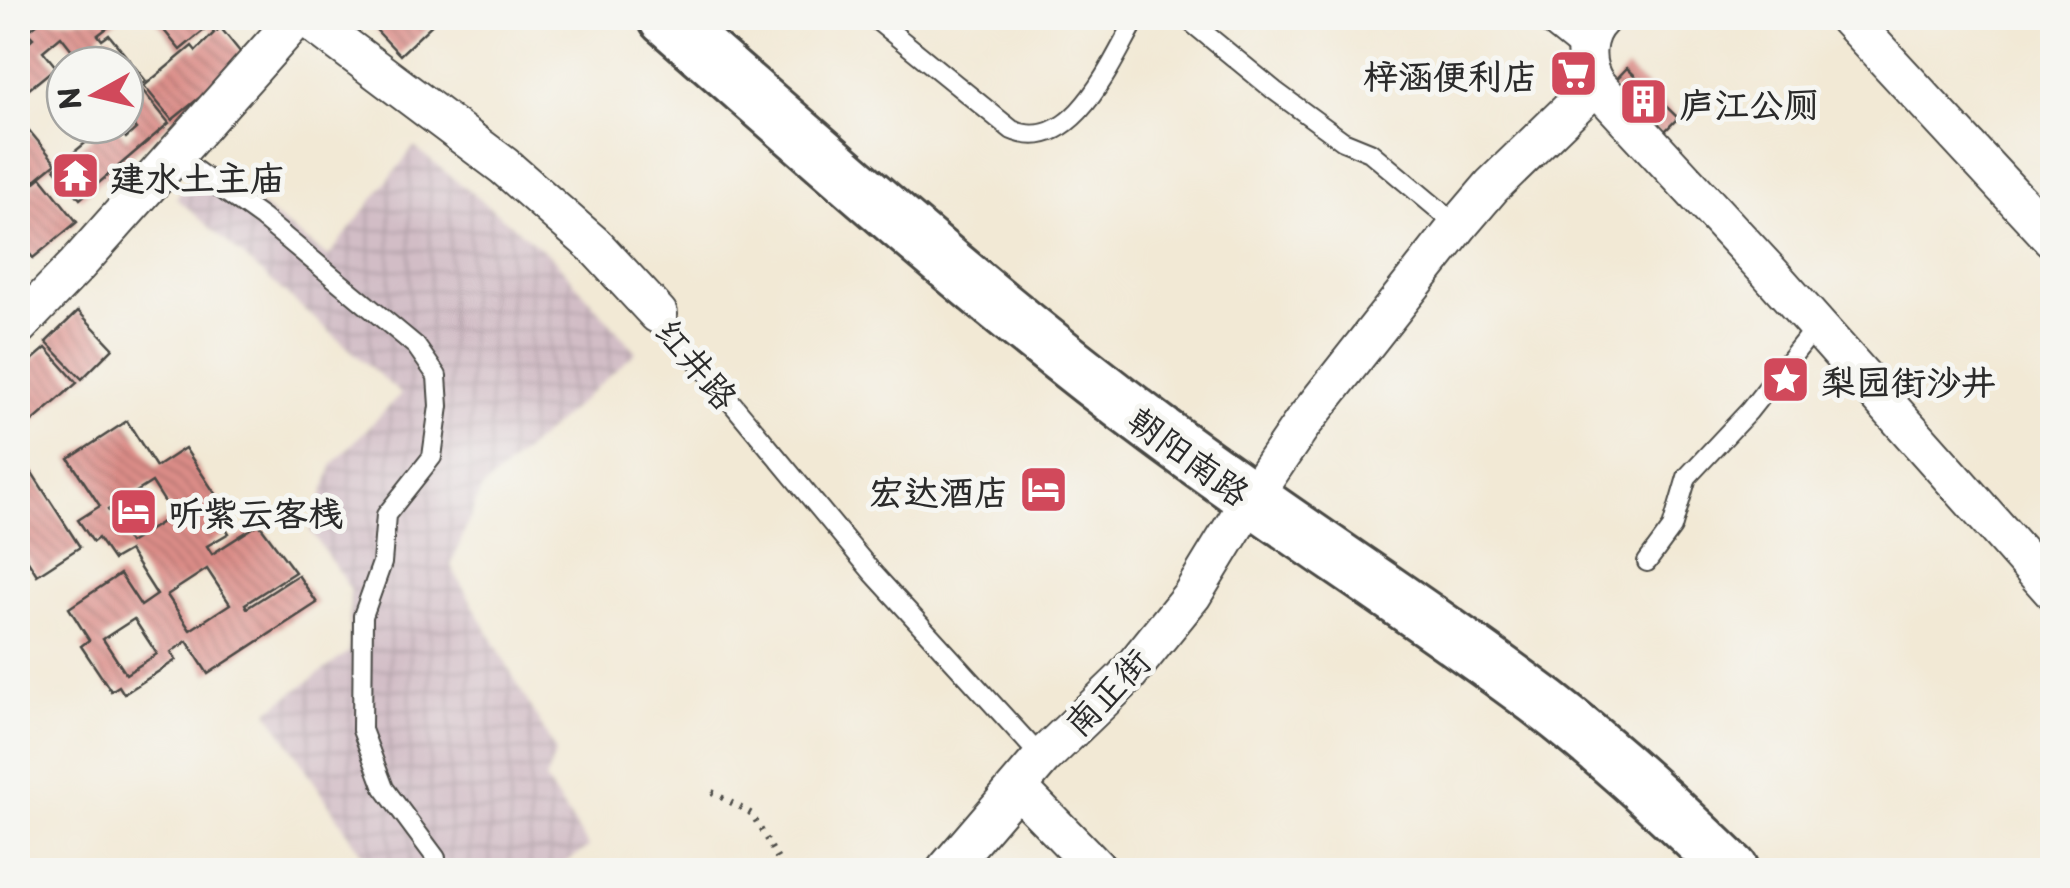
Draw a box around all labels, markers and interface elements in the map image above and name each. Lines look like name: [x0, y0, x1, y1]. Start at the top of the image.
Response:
north arrow: [45, 45, 145, 145]
place label: 梓涵便利店: [1363, 48, 1538, 101]
supermarket icon: 梓涵便利店: [1547, 48, 1599, 100]
building icon: 庐江公厕: [1618, 76, 1670, 128]
place label: 庐江公厕: [1679, 76, 1819, 129]
text: N: [46, 85, 92, 113]
temple icon: 建水土主庙: [49, 150, 101, 202]
place label: 建水土主庙: [110, 150, 285, 203]
street label: 红井路: [644, 306, 752, 420]
place icon: 梨园街沙井: [1760, 354, 1812, 406]
place label: 梨园街沙井: [1821, 354, 1996, 407]
street label: 朝阳南路: [1118, 392, 1262, 518]
place label: 宏达酒店: [869, 464, 1009, 517]
hotel icon: 宏达酒店: [1018, 464, 1070, 516]
hotel icon: 听紫云客栈: [107, 485, 159, 537]
place label: 听紫云客栈: [168, 485, 343, 538]
street label: 南正街: [1050, 635, 1162, 747]

